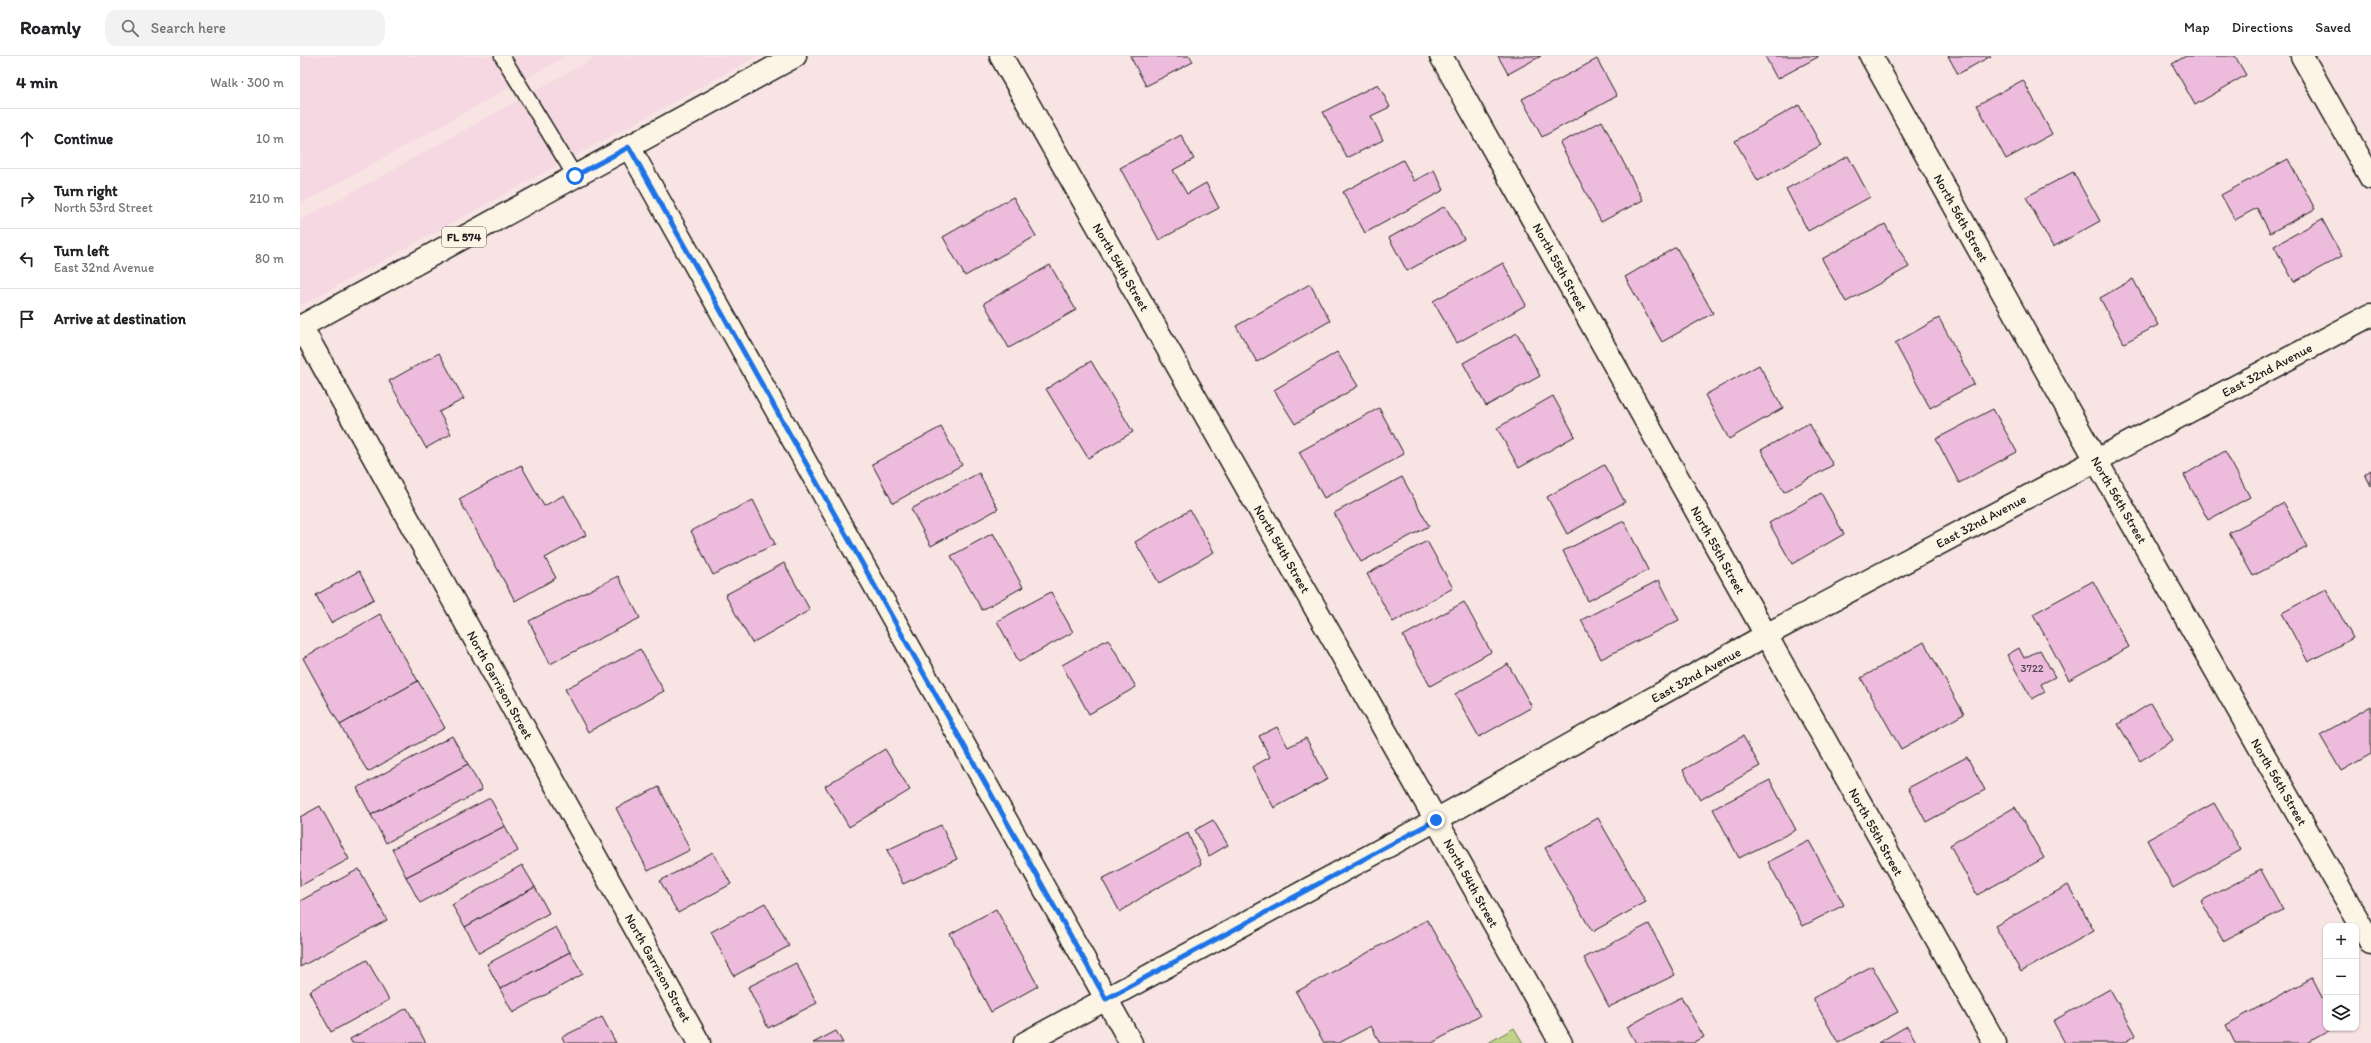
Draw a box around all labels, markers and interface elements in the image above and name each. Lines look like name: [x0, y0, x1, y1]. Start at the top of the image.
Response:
search box: [105, 10, 385, 46]
text: Roamly: [20, 16, 81, 39]
icon: search: [119, 17, 141, 39]
text: Search here: [151, 19, 226, 37]
text: Map: [2184, 19, 2210, 36]
text: Directions: [2232, 19, 2293, 36]
text: Saved: [2315, 19, 2351, 36]
text: 4 min: [16, 72, 58, 92]
text: Walk · 300 m: [210, 75, 284, 90]
icon: ahead: [16, 128, 38, 150]
text: Continue: [54, 130, 113, 148]
text: 10 m: [256, 131, 284, 146]
route start: [566, 167, 584, 185]
street label: North 56th Street: [1931, 171, 1991, 265]
text: Turn right: [54, 182, 118, 200]
icon: right: [16, 188, 38, 210]
text: 210 m: [249, 191, 284, 206]
text: North 53rd Street: [54, 200, 153, 215]
street label: North 54th Street: [1090, 220, 1152, 314]
street label: North 55th Street: [1530, 221, 1590, 314]
road number: FL 574: [442, 227, 486, 247]
text: Turn left: [54, 242, 109, 260]
icon: left: [16, 248, 38, 270]
text: 80 m: [255, 251, 284, 266]
text: East 32nd Avenue: [54, 260, 154, 275]
icon: arrive: [16, 308, 38, 330]
text: Arrive at destination: [54, 310, 186, 328]
street label: East 32nd Avenue: [2219, 340, 2315, 400]
street label: North 56th Street: [2088, 454, 2150, 546]
street label: East 32nd Avenue: [1933, 491, 2029, 551]
street label: North 54th Street: [1251, 502, 1313, 596]
street label: North 55th Street: [1688, 504, 1748, 597]
street label: North Garrison Street: [464, 628, 536, 742]
street label: East 32nd Avenue: [1649, 644, 1743, 706]
house number: 3722: [2020, 662, 2044, 675]
street label: North 56th Street: [2248, 736, 2310, 828]
street label: North 55th Street: [1846, 786, 1906, 879]
route end: [1427, 811, 1445, 829]
street label: North 54th Street: [1440, 836, 1502, 930]
street label: North Garrison Street: [622, 911, 694, 1025]
map controls: [2323, 923, 2359, 1031]
button: +: [2323, 923, 2359, 959]
button: −: [2323, 959, 2359, 995]
button: layers: [2323, 995, 2359, 1031]

